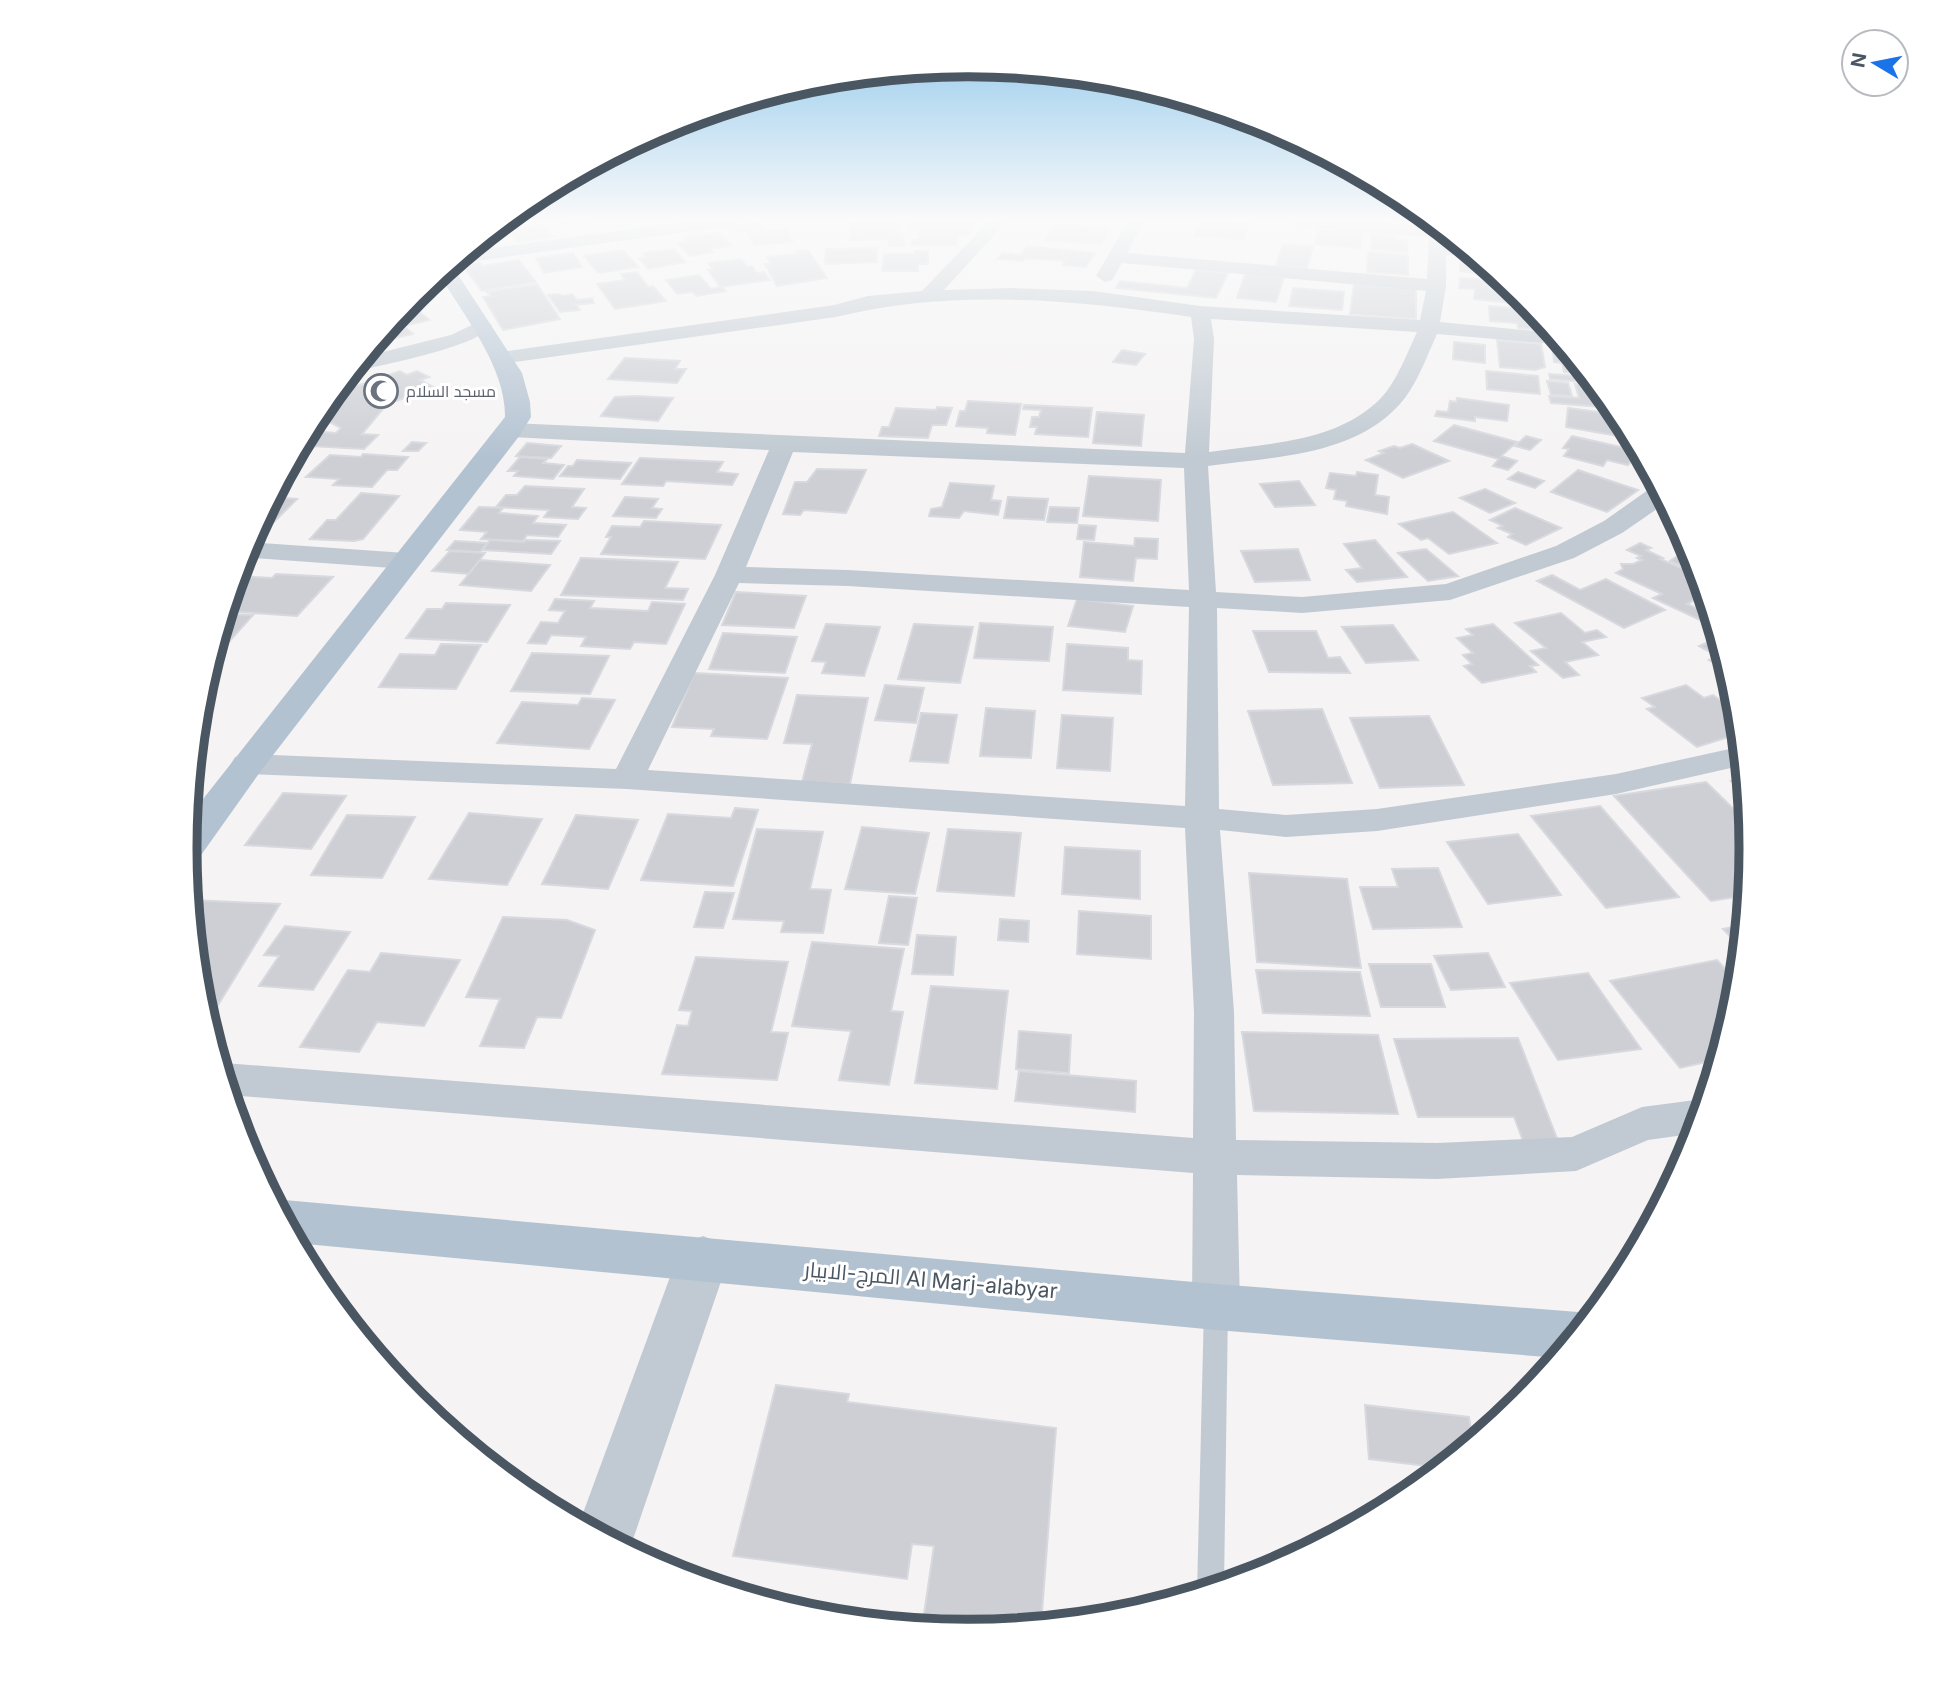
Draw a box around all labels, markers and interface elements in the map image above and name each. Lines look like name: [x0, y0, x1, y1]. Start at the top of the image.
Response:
north arrow: [1840, 28, 1910, 98]
text: N: [1846, 51, 1871, 69]
mosque icon: مسجد السلام: [362, 372, 400, 410]
place label: مسجد السلام: [406, 381, 496, 403]
street label: المرج-الابيار Al Marj-alabyar: [802, 1256, 1059, 1306]

